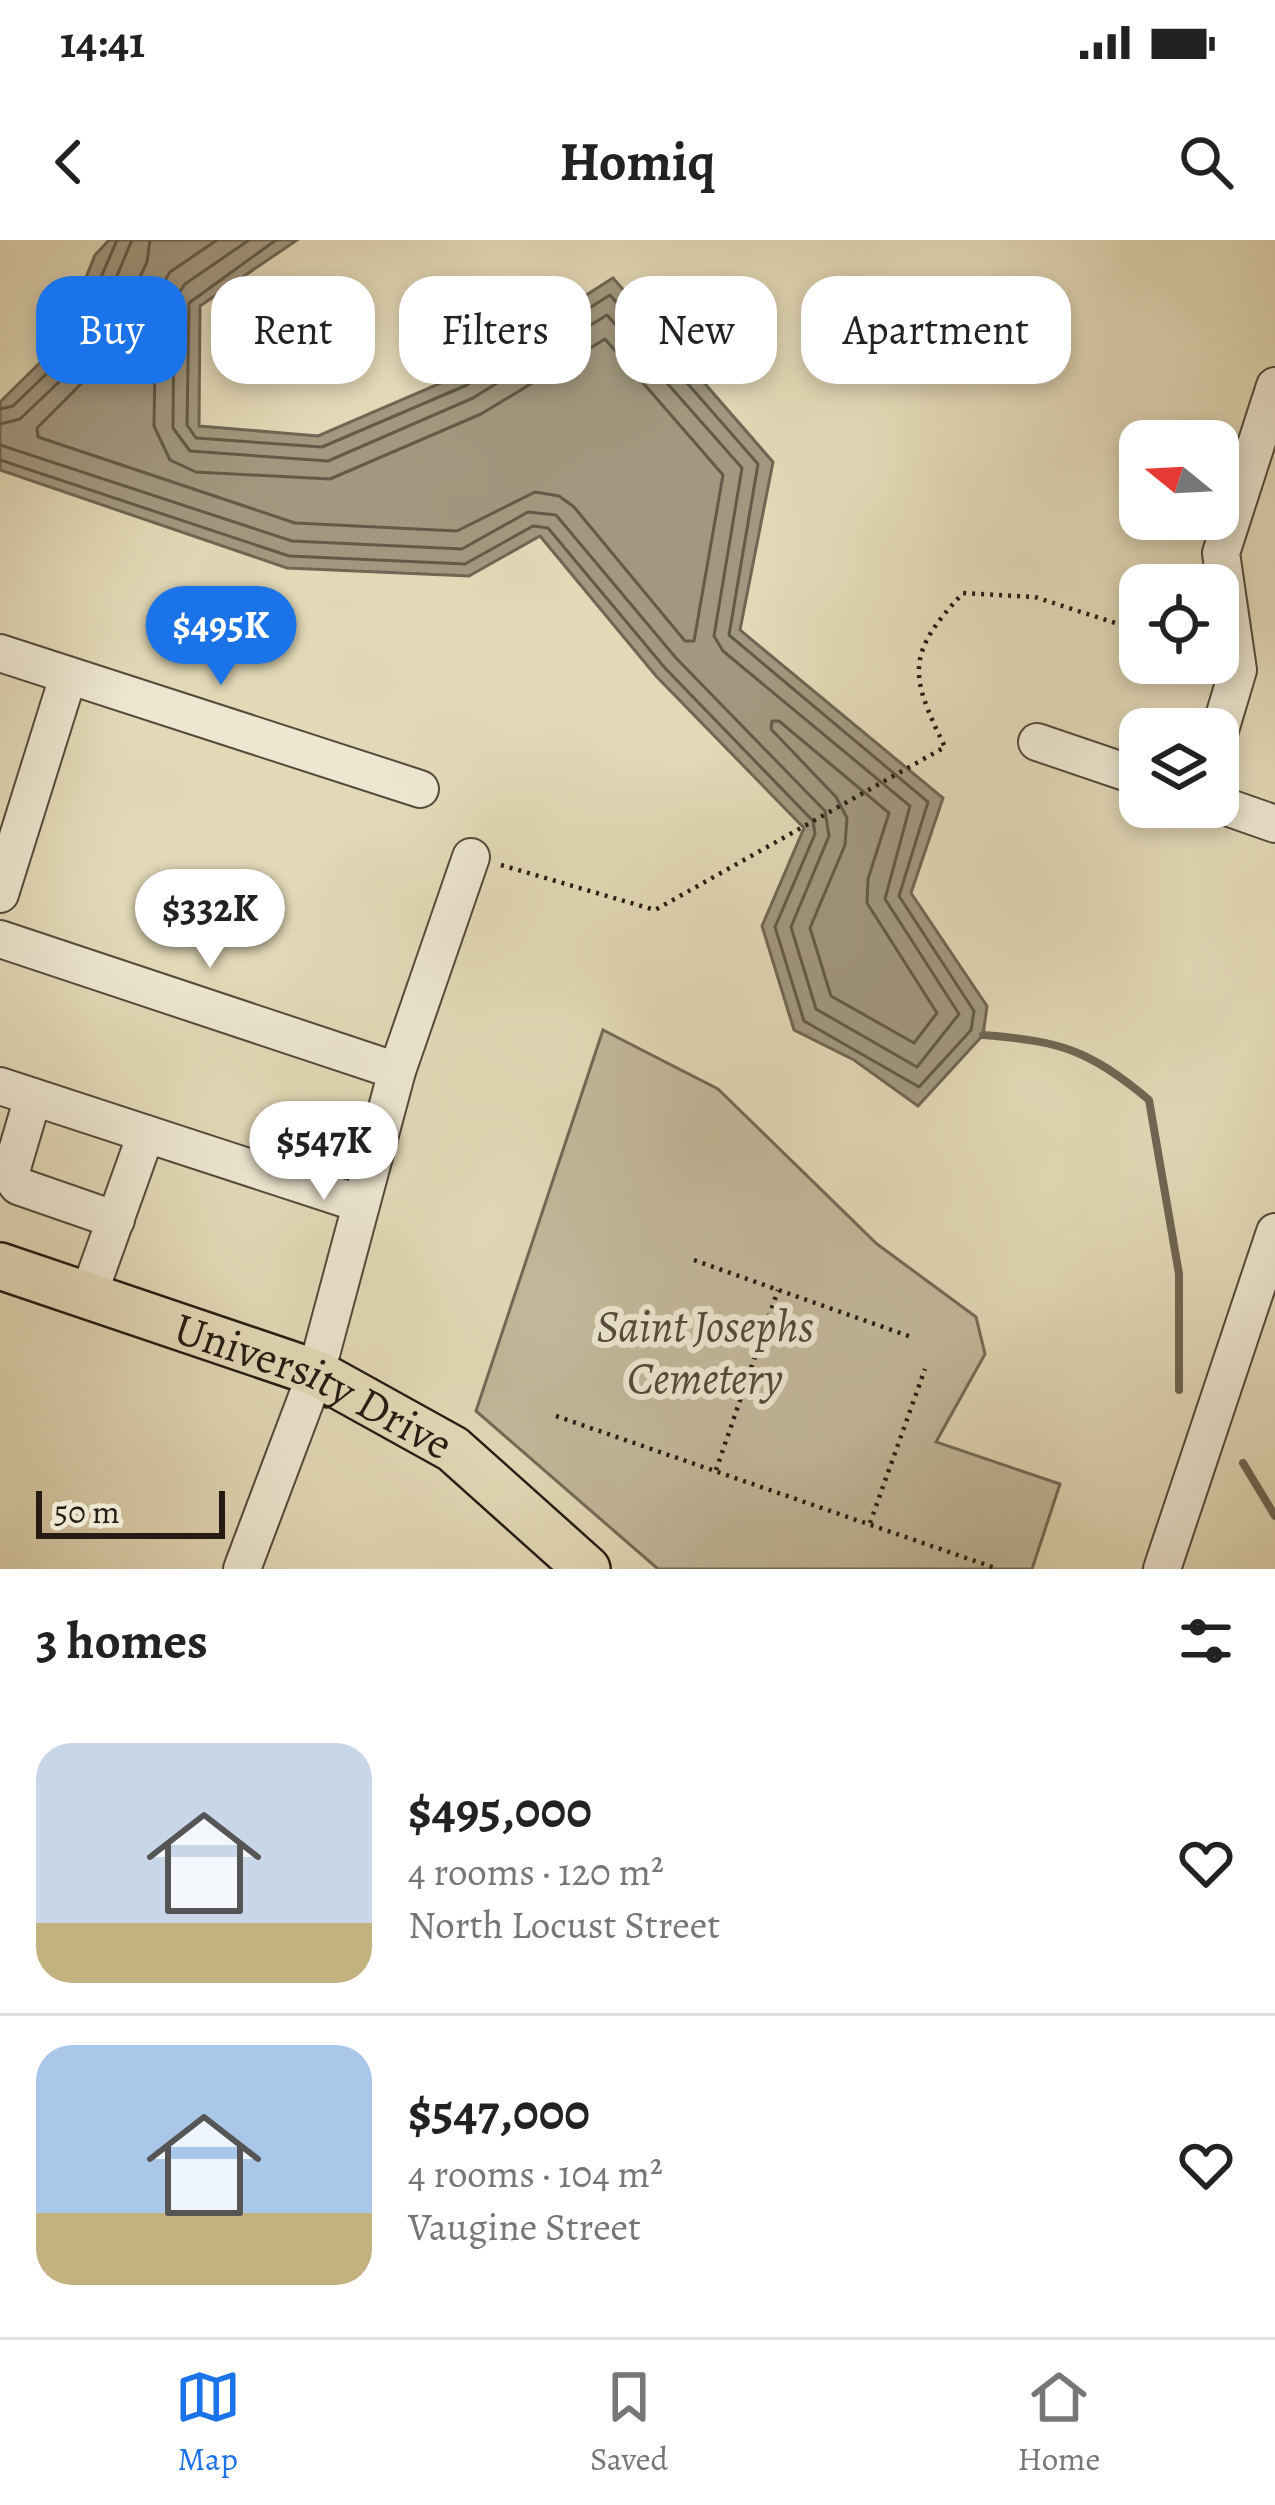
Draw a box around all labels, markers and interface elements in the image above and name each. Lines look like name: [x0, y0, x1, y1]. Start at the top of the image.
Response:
text: 14:41: [60, 11, 145, 73]
text: Homiq: [559, 125, 716, 199]
icon: back: [36, 129, 102, 195]
icon: search: [1173, 129, 1239, 195]
chip: Buy: [36, 276, 187, 384]
chip: Rent: [211, 276, 375, 384]
chip: Filters: [399, 276, 591, 384]
chip: New: [615, 276, 777, 384]
chip: Apartment: [801, 276, 1071, 384]
north arrow: [1119, 420, 1239, 540]
map controls: [1119, 420, 1239, 828]
button: locate: [1119, 564, 1239, 684]
pin: $495K: [137, 586, 305, 688]
text: $495K: [173, 598, 269, 651]
button: layers: [1119, 708, 1239, 828]
pin: $332K: [126, 869, 294, 971]
text: $332K: [162, 881, 258, 934]
pin: $547K: [240, 1101, 408, 1203]
text: $547K: [276, 1113, 372, 1166]
park label: Saint Josephs Cemetery: [596, 1295, 814, 1409]
street label: University Drive: [166, 1297, 464, 1475]
scale bar: [36, 1485, 225, 1538]
text: 50 m: [54, 1489, 120, 1534]
text: 3 homes: [36, 1606, 208, 1676]
icon: filters: [1173, 1608, 1239, 1674]
text: $495,000: [408, 1775, 592, 1845]
icon: home: [132, 1791, 276, 1935]
icon: heart: [1173, 1830, 1239, 1896]
text: 4 rooms · 120 m²: [408, 1845, 664, 1898]
text: North Locust Street: [408, 1898, 720, 1951]
text: $547,000: [408, 2077, 590, 2147]
icon: home: [132, 2093, 276, 2237]
icon: heart: [1173, 2132, 1239, 2198]
text: 4 rooms · 104 m²: [408, 2147, 663, 2200]
text: Vaugine Street: [408, 2200, 641, 2253]
tab: Map: [175, 2364, 241, 2481]
tab: Saved: [590, 2364, 668, 2481]
tab: Home: [1017, 2364, 1100, 2481]

